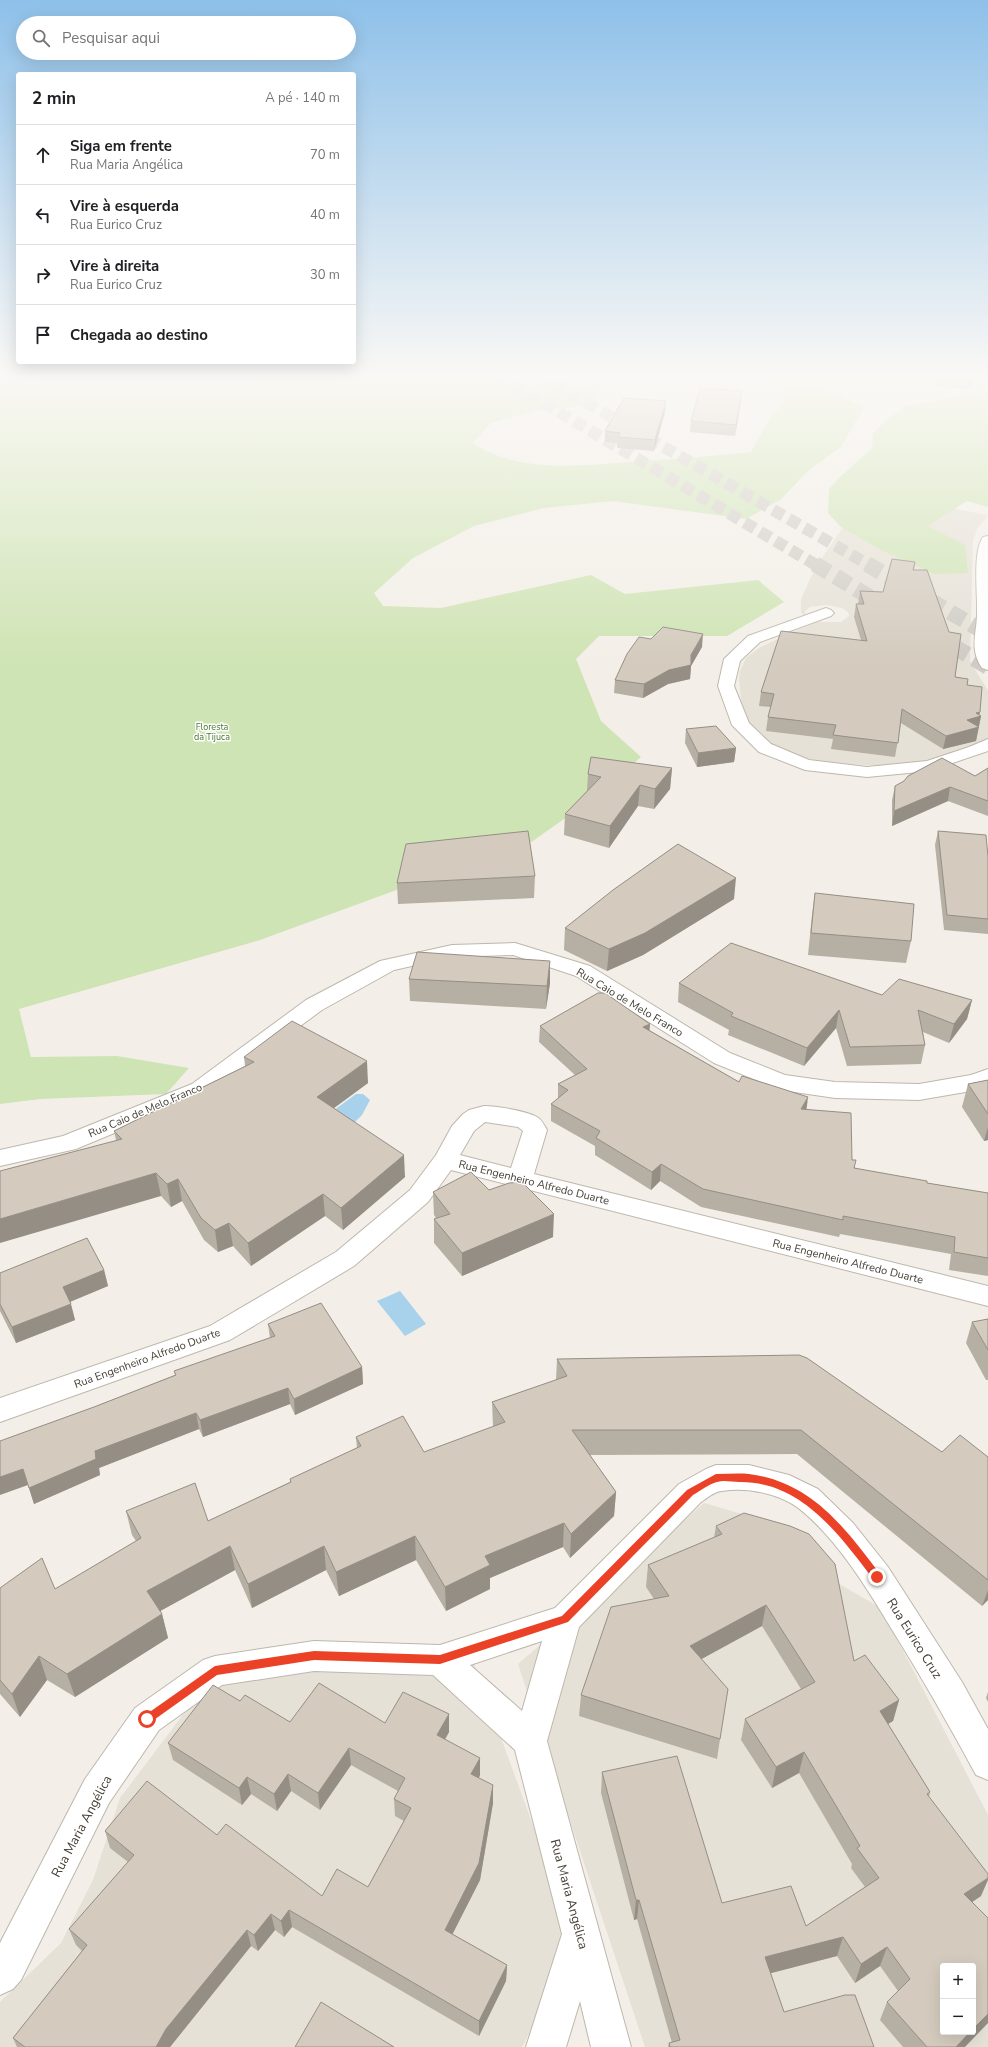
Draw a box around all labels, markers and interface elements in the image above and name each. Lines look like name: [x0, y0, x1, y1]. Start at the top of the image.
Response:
search box: [16, 16, 356, 60]
icon: search: [30, 27, 52, 49]
text: Pesquisar aqui: [62, 28, 160, 48]
text: 2 min: [32, 87, 76, 110]
text: A pé · 140 m: [265, 89, 340, 107]
text: Siga em frente: [70, 136, 172, 156]
icon: ahead: [32, 144, 54, 166]
text: 70 m: [310, 146, 340, 164]
text: Rua Maria Angélica: [70, 156, 183, 174]
text: Vire à esquerda: [70, 196, 179, 216]
icon: left: [32, 204, 54, 226]
text: 40 m: [310, 206, 340, 224]
text: Rua Eurico Cruz: [70, 216, 162, 234]
text: Vire à direita: [70, 256, 159, 276]
icon: right: [32, 264, 54, 286]
text: 30 m: [310, 266, 340, 284]
text: Rua Eurico Cruz: [70, 276, 162, 294]
icon: arrive: [32, 324, 54, 346]
text: Chegada ao destino: [70, 325, 208, 345]
park label: Floresta da Tijuca: [194, 721, 230, 743]
street label: Rua Caio de Melo Franco: [573, 965, 686, 1040]
street label: Rua Caio de Melo Franco: [86, 1080, 204, 1141]
street label: Rua Engenheiro Alfredo Duarte: [457, 1156, 611, 1209]
street label: Rua Engenheiro Alfredo Duarte: [771, 1235, 925, 1288]
street label: Rua Engenheiro Alfredo Duarte: [72, 1325, 223, 1392]
route end: [868, 1568, 886, 1586]
street label: Rua Eurico Cruz: [882, 1595, 946, 1682]
route start: [138, 1710, 156, 1728]
street label: Rua Maria Angélica: [47, 1772, 116, 1881]
street label: Rua Maria Angélica: [546, 1837, 592, 1951]
map controls: [940, 1963, 976, 2035]
button: +: [940, 1963, 976, 1999]
button: −: [940, 1999, 976, 2035]

